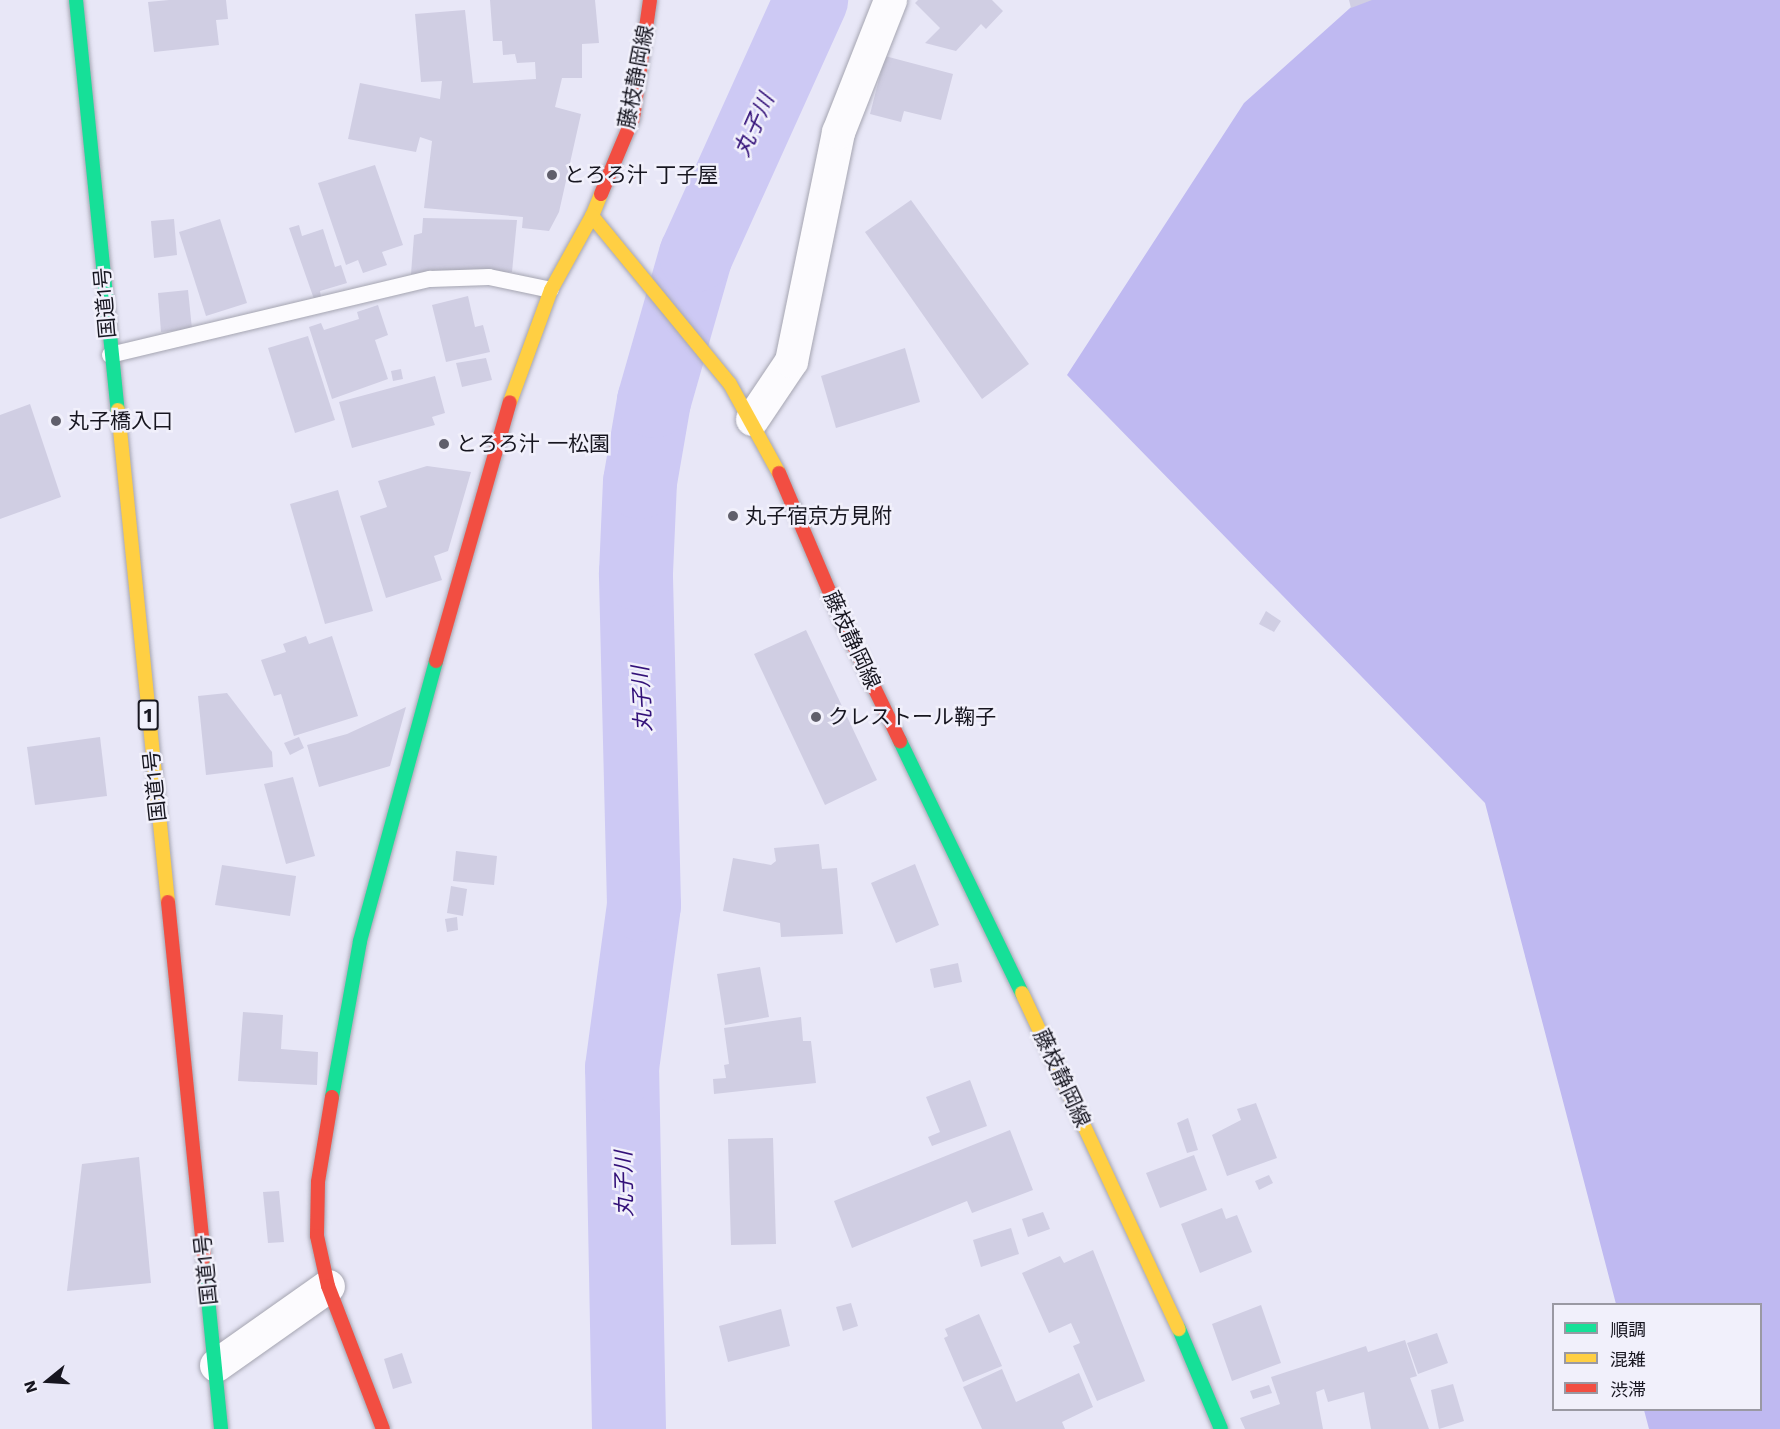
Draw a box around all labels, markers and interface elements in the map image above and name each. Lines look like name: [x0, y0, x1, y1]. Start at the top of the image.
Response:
street label: 藤枝静岡線: [614, 23, 658, 131]
water label: 丸子川: [729, 89, 779, 161]
place label: とろろ汁 丁子屋: [564, 162, 718, 188]
marker: とろろ汁 丁子屋: [545, 168, 559, 182]
street label: 国道1号: [89, 266, 121, 340]
place label: 丸子橋入口: [68, 408, 173, 434]
marker: 丸子橋入口: [49, 414, 63, 428]
place label: とろろ汁 一松園: [456, 431, 610, 457]
marker: とろろ汁 一松園: [437, 437, 451, 451]
place label: 丸子宿京方見附: [745, 503, 892, 529]
marker: 丸子宿京方見附: [726, 509, 740, 523]
street label: 藤枝静岡線: [818, 587, 886, 693]
water label: 丸子川: [627, 665, 657, 733]
road number: 1: [138, 698, 158, 732]
place label: クレストール鞠子: [828, 704, 996, 730]
marker: クレストール鞠子: [809, 710, 823, 724]
street label: 国道1号: [139, 749, 171, 823]
street label: 藤枝静岡線: [1028, 1025, 1096, 1131]
water label: 丸子川: [610, 1151, 638, 1217]
street label: 国道1号: [190, 1233, 222, 1307]
legend: [1552, 1303, 1762, 1411]
text: 順調: [1610, 1319, 1646, 1340]
text: 混雑: [1610, 1349, 1646, 1370]
north arrow: [18, 1351, 78, 1411]
text: N: [20, 1378, 41, 1395]
text: 渋滞: [1610, 1379, 1646, 1400]

